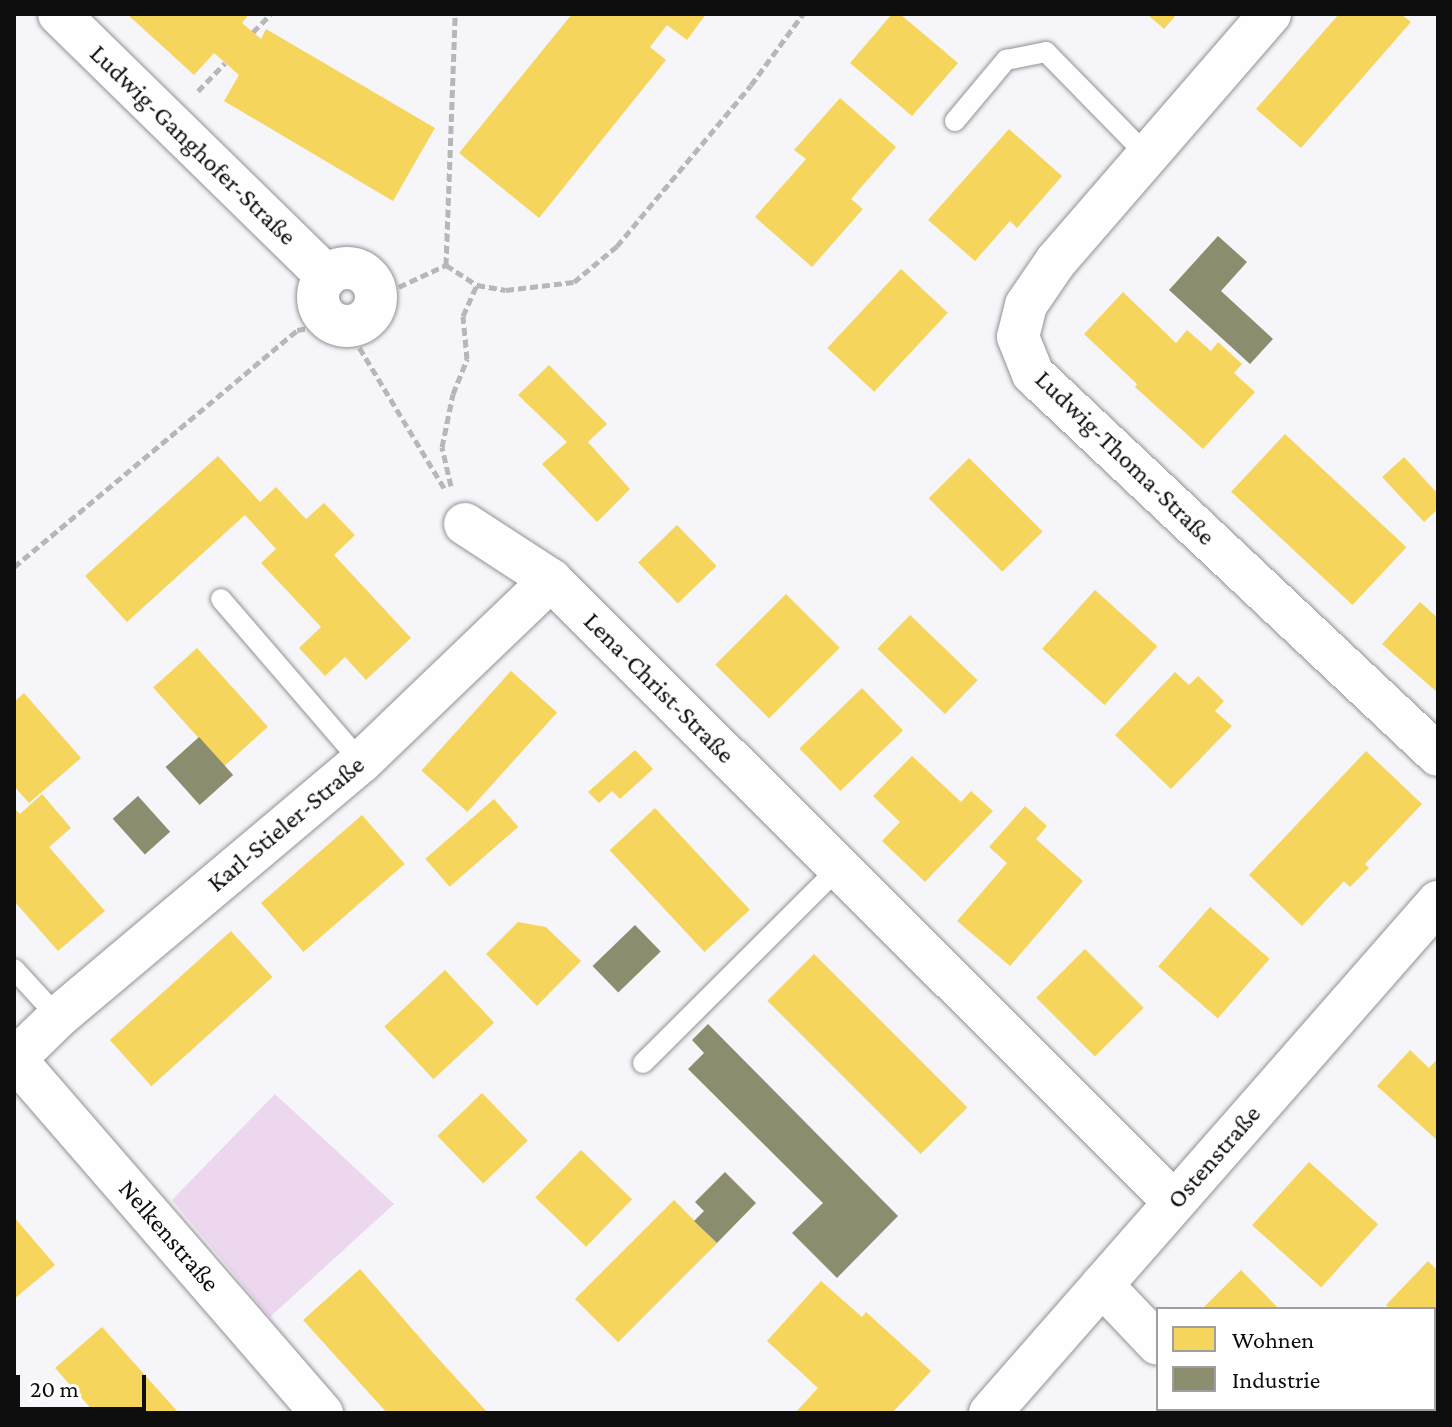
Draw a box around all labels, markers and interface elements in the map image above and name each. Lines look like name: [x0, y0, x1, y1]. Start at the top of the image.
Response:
street label: Ludwig-Ganghofer-Straße: [83, 38, 303, 252]
street label: Ludwig-Thoma-Straße: [1028, 364, 1222, 552]
street label: Lena-Christ-Straße: [577, 606, 741, 770]
street label: Karl-Stieler-Straße: [201, 749, 371, 899]
street label: Ostenstraße: [1161, 1099, 1267, 1215]
street label: Nelkenstraße: [112, 1174, 226, 1298]
legend: [1156, 1307, 1436, 1411]
text: Wohnen: [1232, 1326, 1314, 1353]
scale bar: [20, 1359, 150, 1409]
text: Industrie: [1232, 1366, 1320, 1393]
text: 20 m: [30, 1375, 79, 1402]

